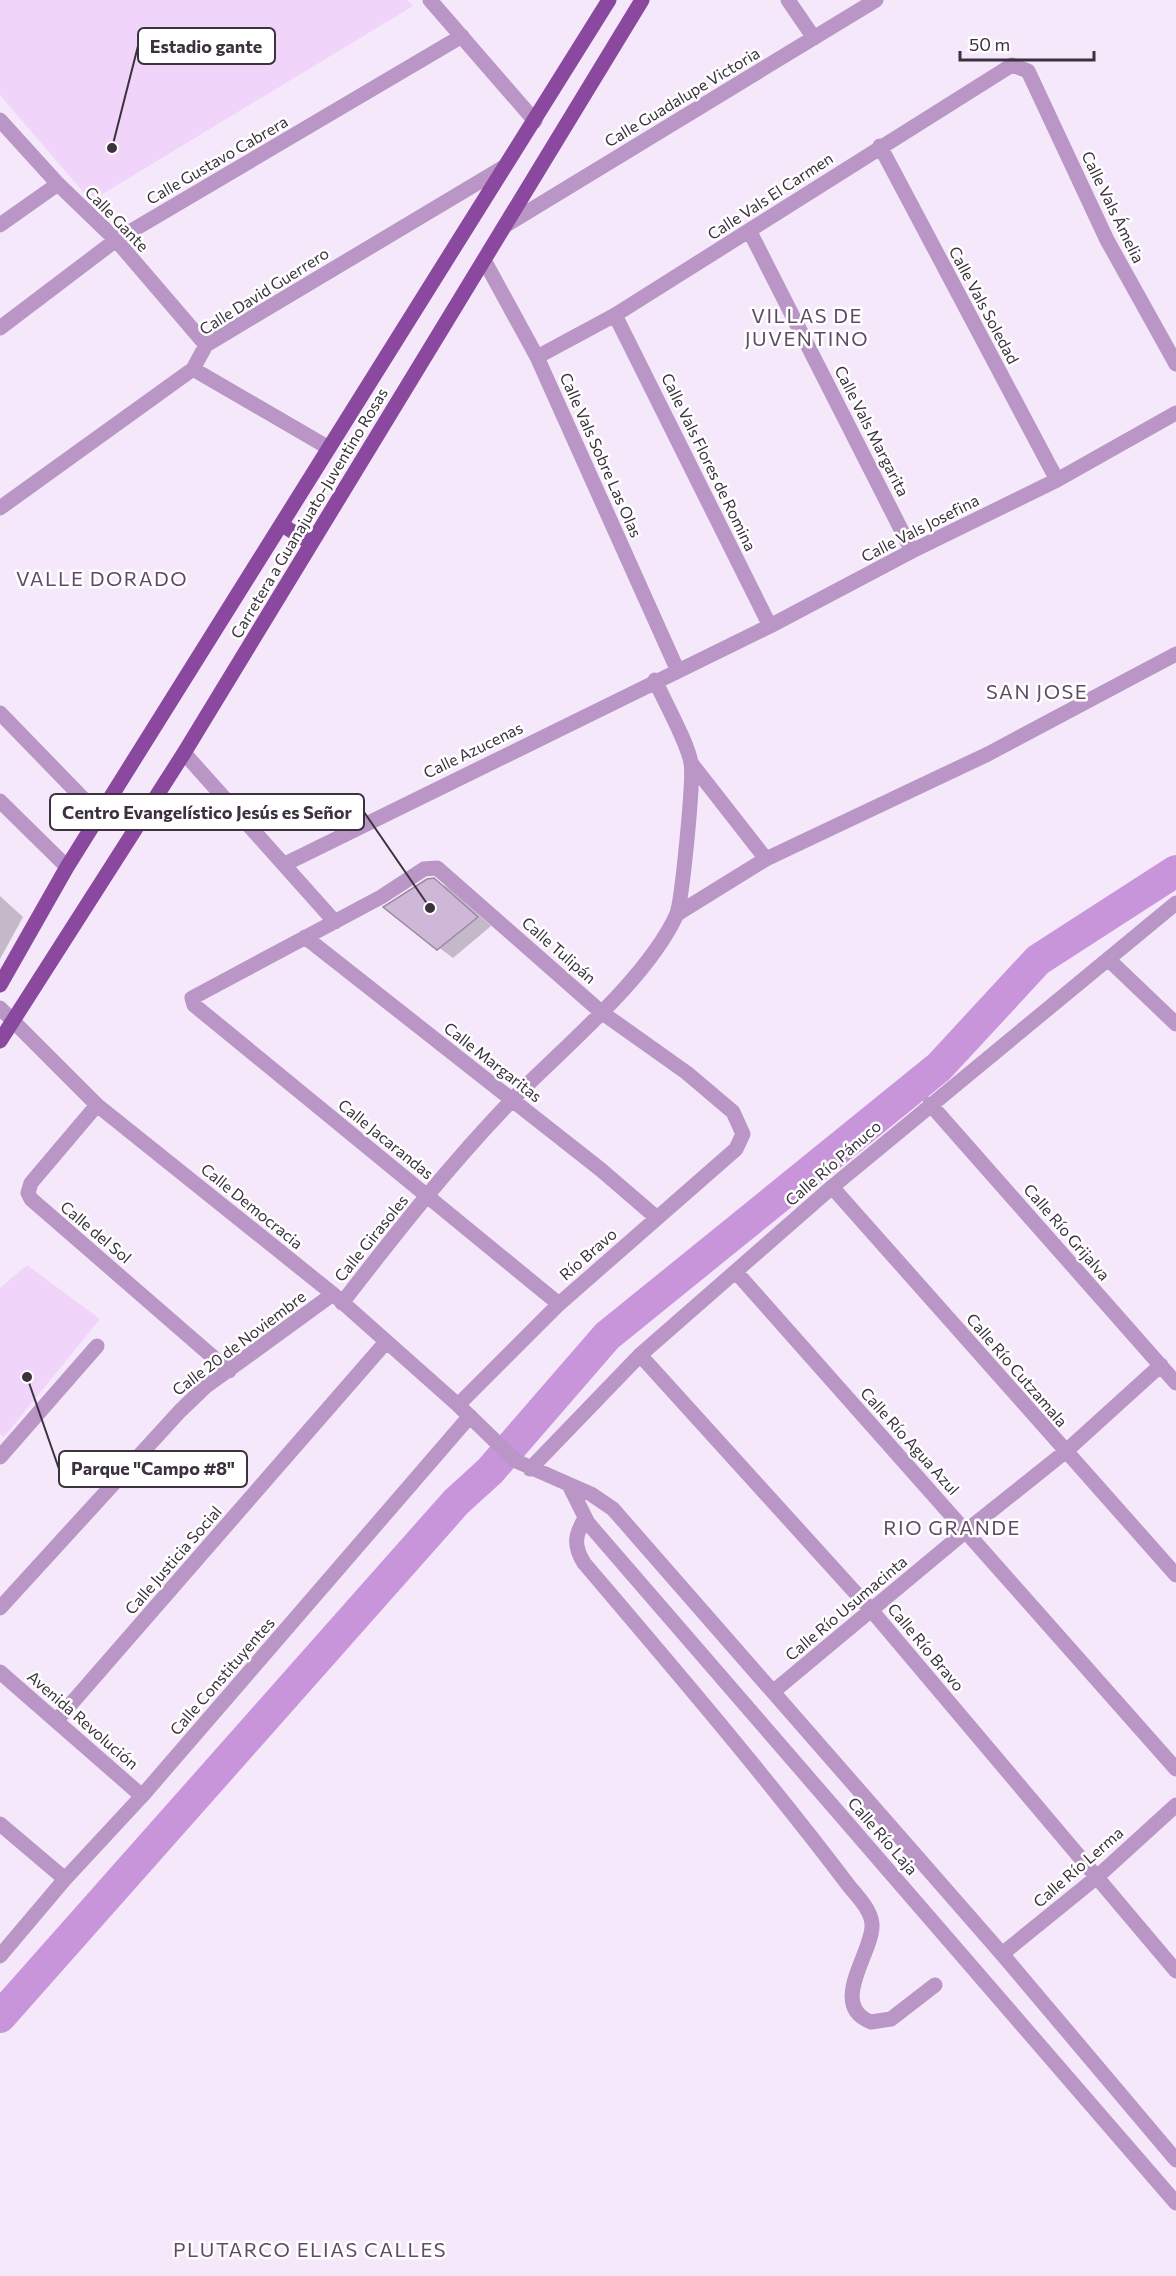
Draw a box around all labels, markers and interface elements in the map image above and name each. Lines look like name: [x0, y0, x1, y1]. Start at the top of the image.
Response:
scale bar: [960, 24, 1094, 62]
callout: Estadio gante: [138, 28, 275, 64]
text: 50 m: [969, 33, 1010, 55]
text: Estadio gante: [150, 35, 262, 57]
street label: Calle Guadalupe Victoria: [601, 43, 763, 150]
street label: Calle Gustavo Cabrera: [143, 111, 291, 208]
street label: Calle Vals El Carmen: [703, 148, 836, 243]
street label: Calle Vals Ámelia: [1078, 148, 1149, 266]
street label: Calle Gante: [82, 182, 153, 255]
street label: Calle David Guerrero: [195, 243, 332, 338]
street label: Calle Vals Soledad: [945, 243, 1023, 367]
district label: VILLAS DE JUVENTINO: [745, 303, 869, 350]
street label: Calle Vals Margarita: [831, 362, 914, 499]
street label: Calle Vals Sobre Las Olas: [556, 369, 646, 540]
street label: Calle Vals Flores de Romina: [658, 370, 761, 554]
street label: Carretera a Guanajuato-Juventino Rosas: [226, 384, 391, 641]
street label: Calle Vals Josefina: [858, 490, 982, 565]
district label: VALLE DORADO: [16, 566, 188, 590]
district label: SAN JOSE: [986, 679, 1088, 703]
street label: Calle Azucenas: [420, 717, 526, 782]
callout: Centro Evangelístico Jesús es Señor: [50, 794, 364, 830]
text: Centro Evangelístico Jesús es Señor: [62, 801, 352, 823]
street label: Calle Tulipán: [518, 912, 600, 987]
street label: Calle Margaritas: [441, 1018, 546, 1106]
street label: Calle Jacarandas: [335, 1094, 438, 1183]
street label: Calle Río Pánuco: [781, 1116, 884, 1209]
street label: Calle Democracia: [198, 1159, 307, 1253]
street label: Calle Río Grijalva: [1020, 1180, 1114, 1284]
street label: Calle Girasoles: [330, 1191, 411, 1285]
street label: Calle del Sol: [57, 1196, 136, 1267]
street label: Río Bravo: [555, 1224, 620, 1284]
street label: Calle 20 de Noviembre: [168, 1286, 309, 1399]
street label: Calle Río Cutzamala: [963, 1309, 1072, 1430]
street label: Calle Río Agua Azul: [857, 1383, 964, 1498]
callout: Parque "Campo #8": [59, 1451, 247, 1487]
text: Parque "Campo #8": [71, 1457, 235, 1479]
street label: Calle Justicia Social: [120, 1502, 225, 1618]
district label: RIO GRANDE: [883, 1515, 1021, 1539]
street label: Calle Río Usumacinta: [781, 1551, 910, 1664]
street label: Calle Río Bravo: [884, 1599, 969, 1694]
street label: Calle Constituyentes: [165, 1613, 278, 1738]
street label: Avenida Revolución: [24, 1666, 143, 1773]
street label: Calle Río Laja: [845, 1793, 922, 1878]
street label: Calle Río Lerma: [1029, 1822, 1126, 1911]
district label: PLUTARCO ELIAS CALLES: [173, 2237, 447, 2261]

